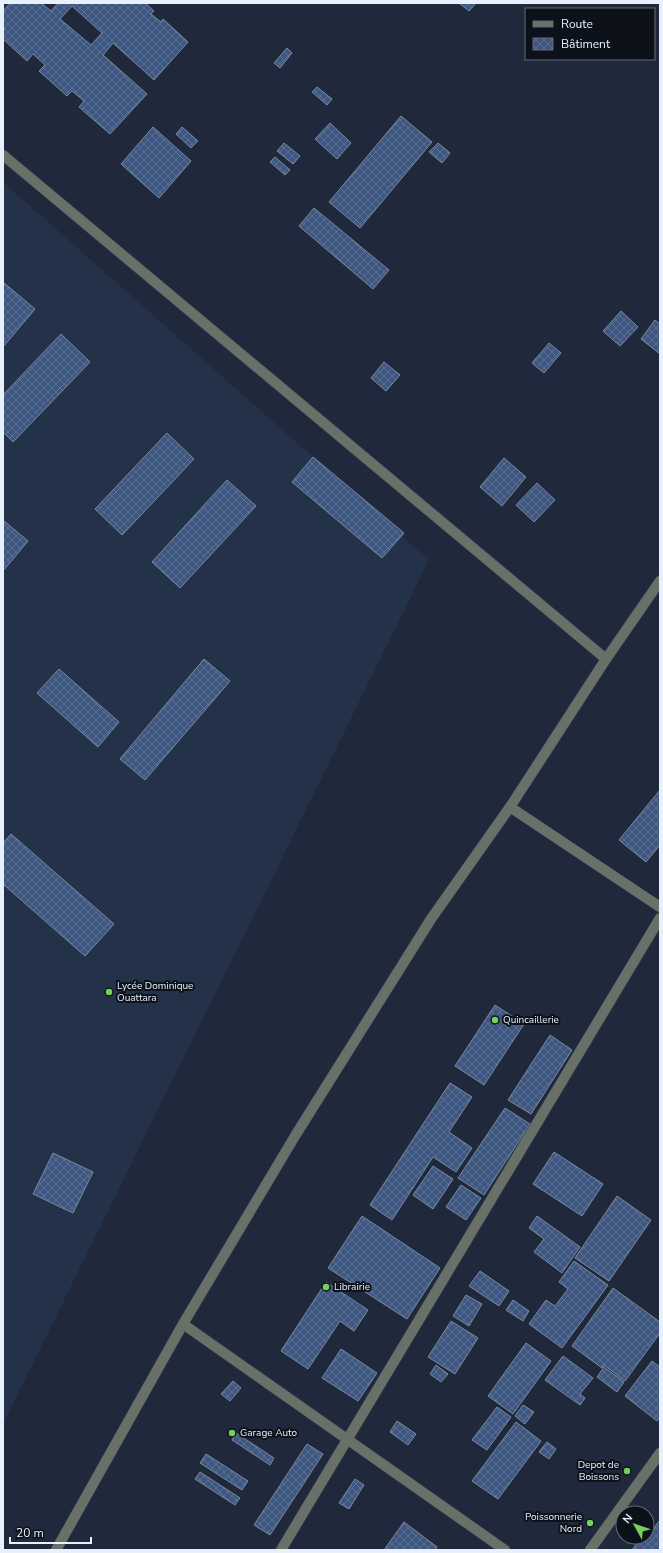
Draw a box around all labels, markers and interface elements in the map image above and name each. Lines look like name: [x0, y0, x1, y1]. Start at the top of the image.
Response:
legend: [525, 8, 655, 60]
text: Route: [561, 16, 593, 32]
text: Bâtiment: [561, 36, 611, 52]
place label: Lycée Dominique Ouattara: [117, 979, 193, 1005]
marker: Lycée Dominique Ouattara: [104, 987, 114, 997]
place label: Quincaillerie: [503, 1013, 559, 1027]
marker: Quincaillerie: [490, 1015, 500, 1025]
place label: Librairie: [334, 1280, 370, 1294]
marker: Librairie: [321, 1282, 331, 1292]
place label: Garage Auto: [240, 1426, 297, 1440]
marker: Garage Auto: [227, 1428, 237, 1438]
place label: Depot de Boissons: [578, 1458, 619, 1484]
marker: Depot de Boissons: [622, 1466, 632, 1476]
north arrow: [615, 1505, 655, 1545]
place label: Poissonnerie Nord: [525, 1510, 582, 1536]
text: N: [619, 1511, 636, 1527]
marker: Poissonnerie Nord: [585, 1518, 595, 1528]
scale bar: [10, 1519, 91, 1545]
text: 20 m: [16, 1525, 44, 1541]

